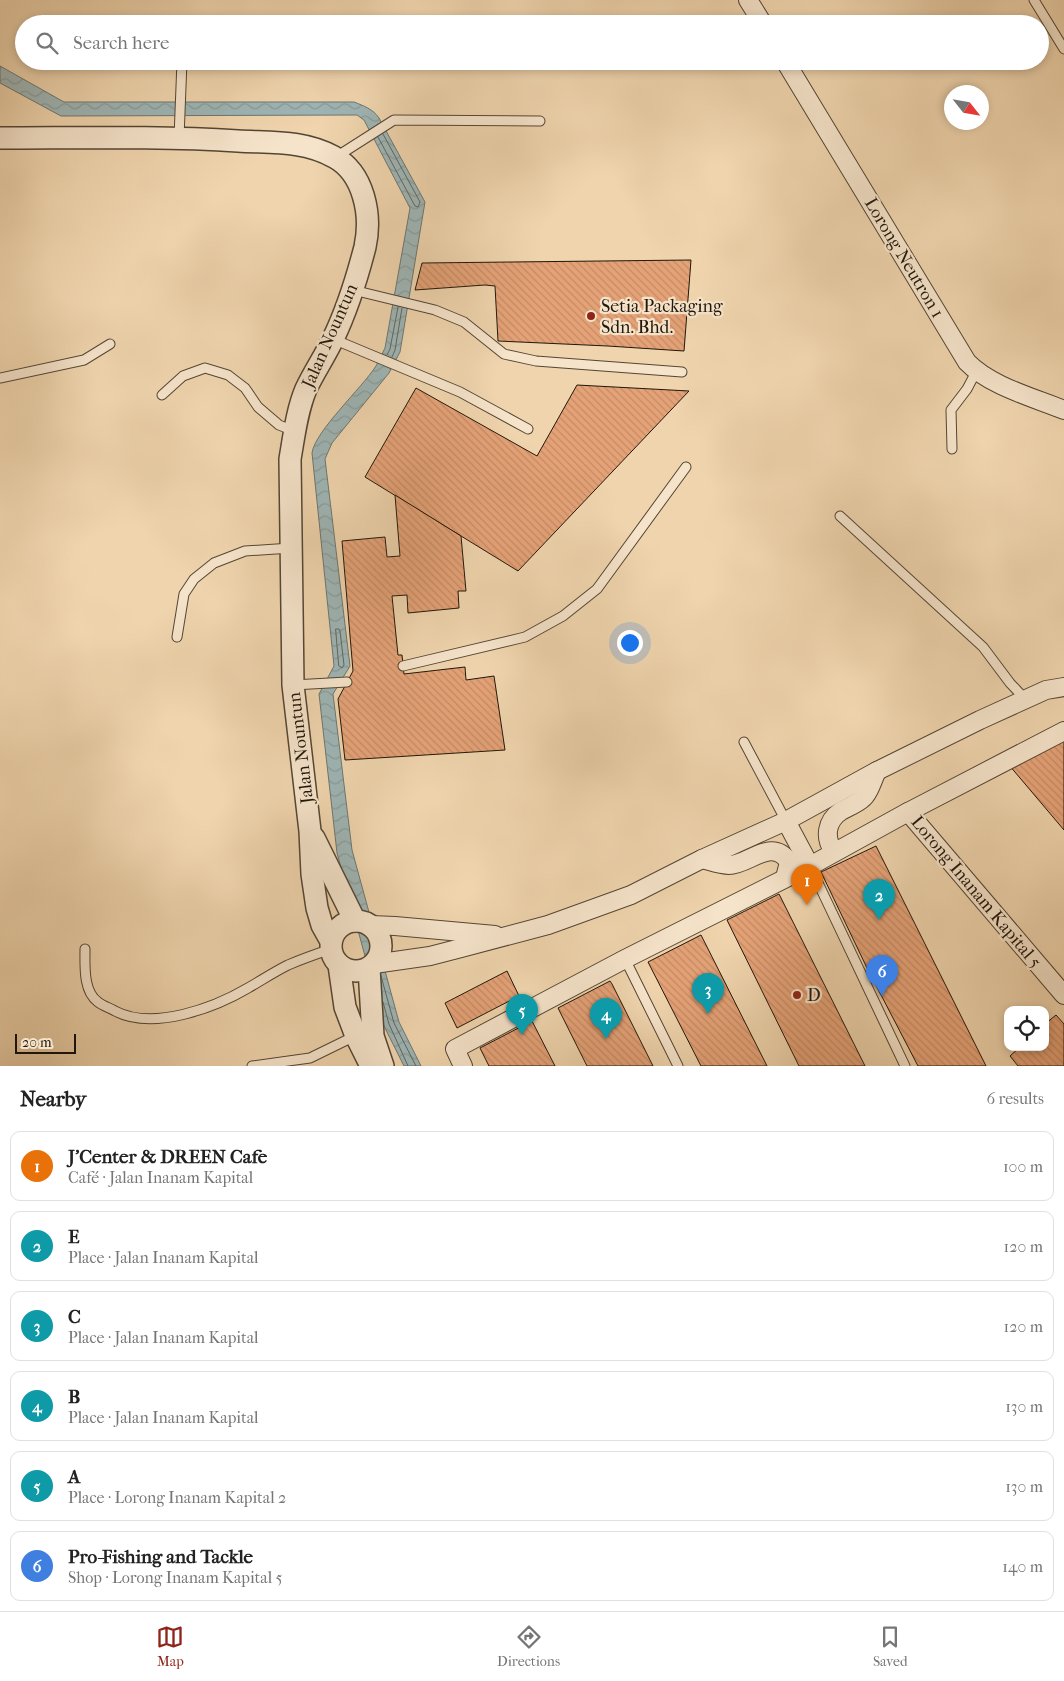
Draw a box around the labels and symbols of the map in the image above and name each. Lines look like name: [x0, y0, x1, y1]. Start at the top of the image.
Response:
north arrow: [944, 85, 989, 130]
street label: Lorong Neutron 1: [860, 194, 948, 322]
street label: Jalan Nountun: [297, 280, 363, 393]
place label: Setia Packaging Sdn. Bhd.: [601, 296, 723, 338]
marker: Setia Packaging Sdn. Bhd.: [585, 310, 597, 322]
your location: [617, 630, 643, 656]
street label: Jalan Nountun: [284, 691, 319, 807]
street label: Lorong Inanam Kapital 5: [906, 812, 1046, 972]
pin: 1: [791, 864, 823, 905]
pin: 2: [863, 879, 895, 920]
pin: 6: [866, 955, 898, 996]
pin: 3: [692, 973, 724, 1014]
place label: D: [807, 985, 821, 1006]
marker: D: [791, 989, 803, 1001]
pin: 5: [506, 994, 538, 1035]
pin: 4: [590, 998, 622, 1039]
scale bar: [15, 1031, 76, 1054]

